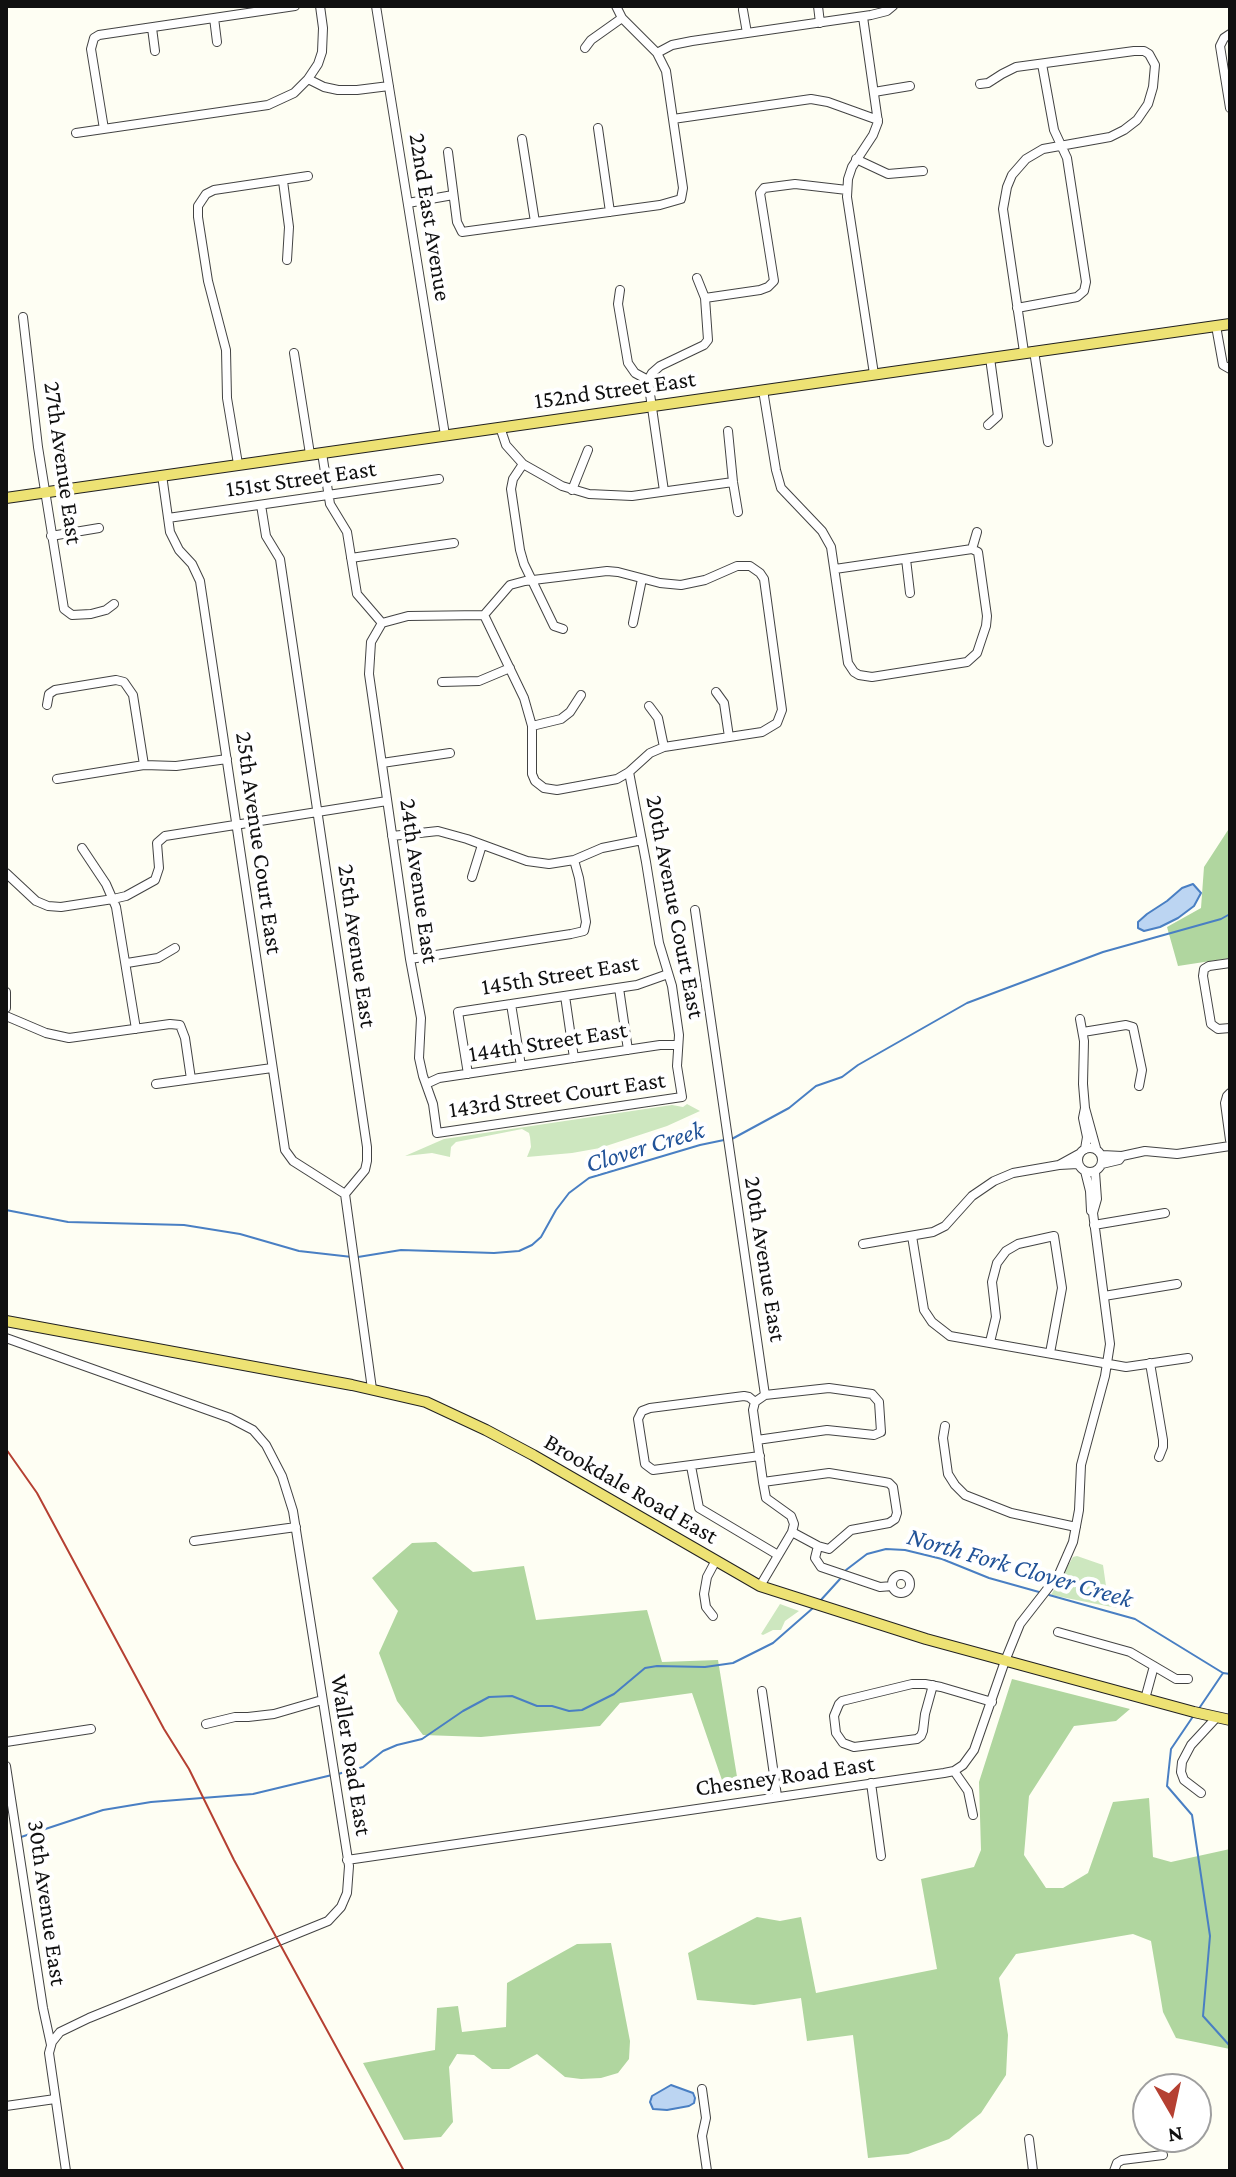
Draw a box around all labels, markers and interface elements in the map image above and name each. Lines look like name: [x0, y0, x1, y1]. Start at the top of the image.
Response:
street label: 22nd East Avenue: [403, 131, 457, 303]
street label: 152nd Street East: [533, 364, 697, 416]
street label: 27th Avenue East: [37, 380, 89, 546]
street label: 151st Street East: [224, 454, 378, 504]
street label: 25th Avenue Court East: [229, 730, 289, 956]
street label: 20th Avenue Court East: [639, 793, 711, 1021]
street label: 24th Avenue East: [393, 797, 445, 965]
street label: 25th Avenue East: [331, 862, 383, 1030]
street label: 145th Street East: [479, 948, 641, 1002]
street label: 144th Street East: [467, 1015, 629, 1069]
street label: 143rd Street Court East: [447, 1066, 667, 1124]
water label: Clover Creek: [582, 1114, 708, 1180]
street label: 20th Avenue East: [738, 1174, 792, 1344]
street label: Brookdale Road East: [539, 1428, 723, 1550]
water label: North Fork Clover Creek: [904, 1521, 1136, 1615]
street label: Waller Road East: [324, 1672, 378, 1838]
street label: Chesney Road East: [694, 1749, 876, 1803]
street label: 30th Avenue East: [21, 1818, 73, 1988]
north arrow: [1132, 2073, 1212, 2153]
text: N: [1166, 2122, 1185, 2149]

